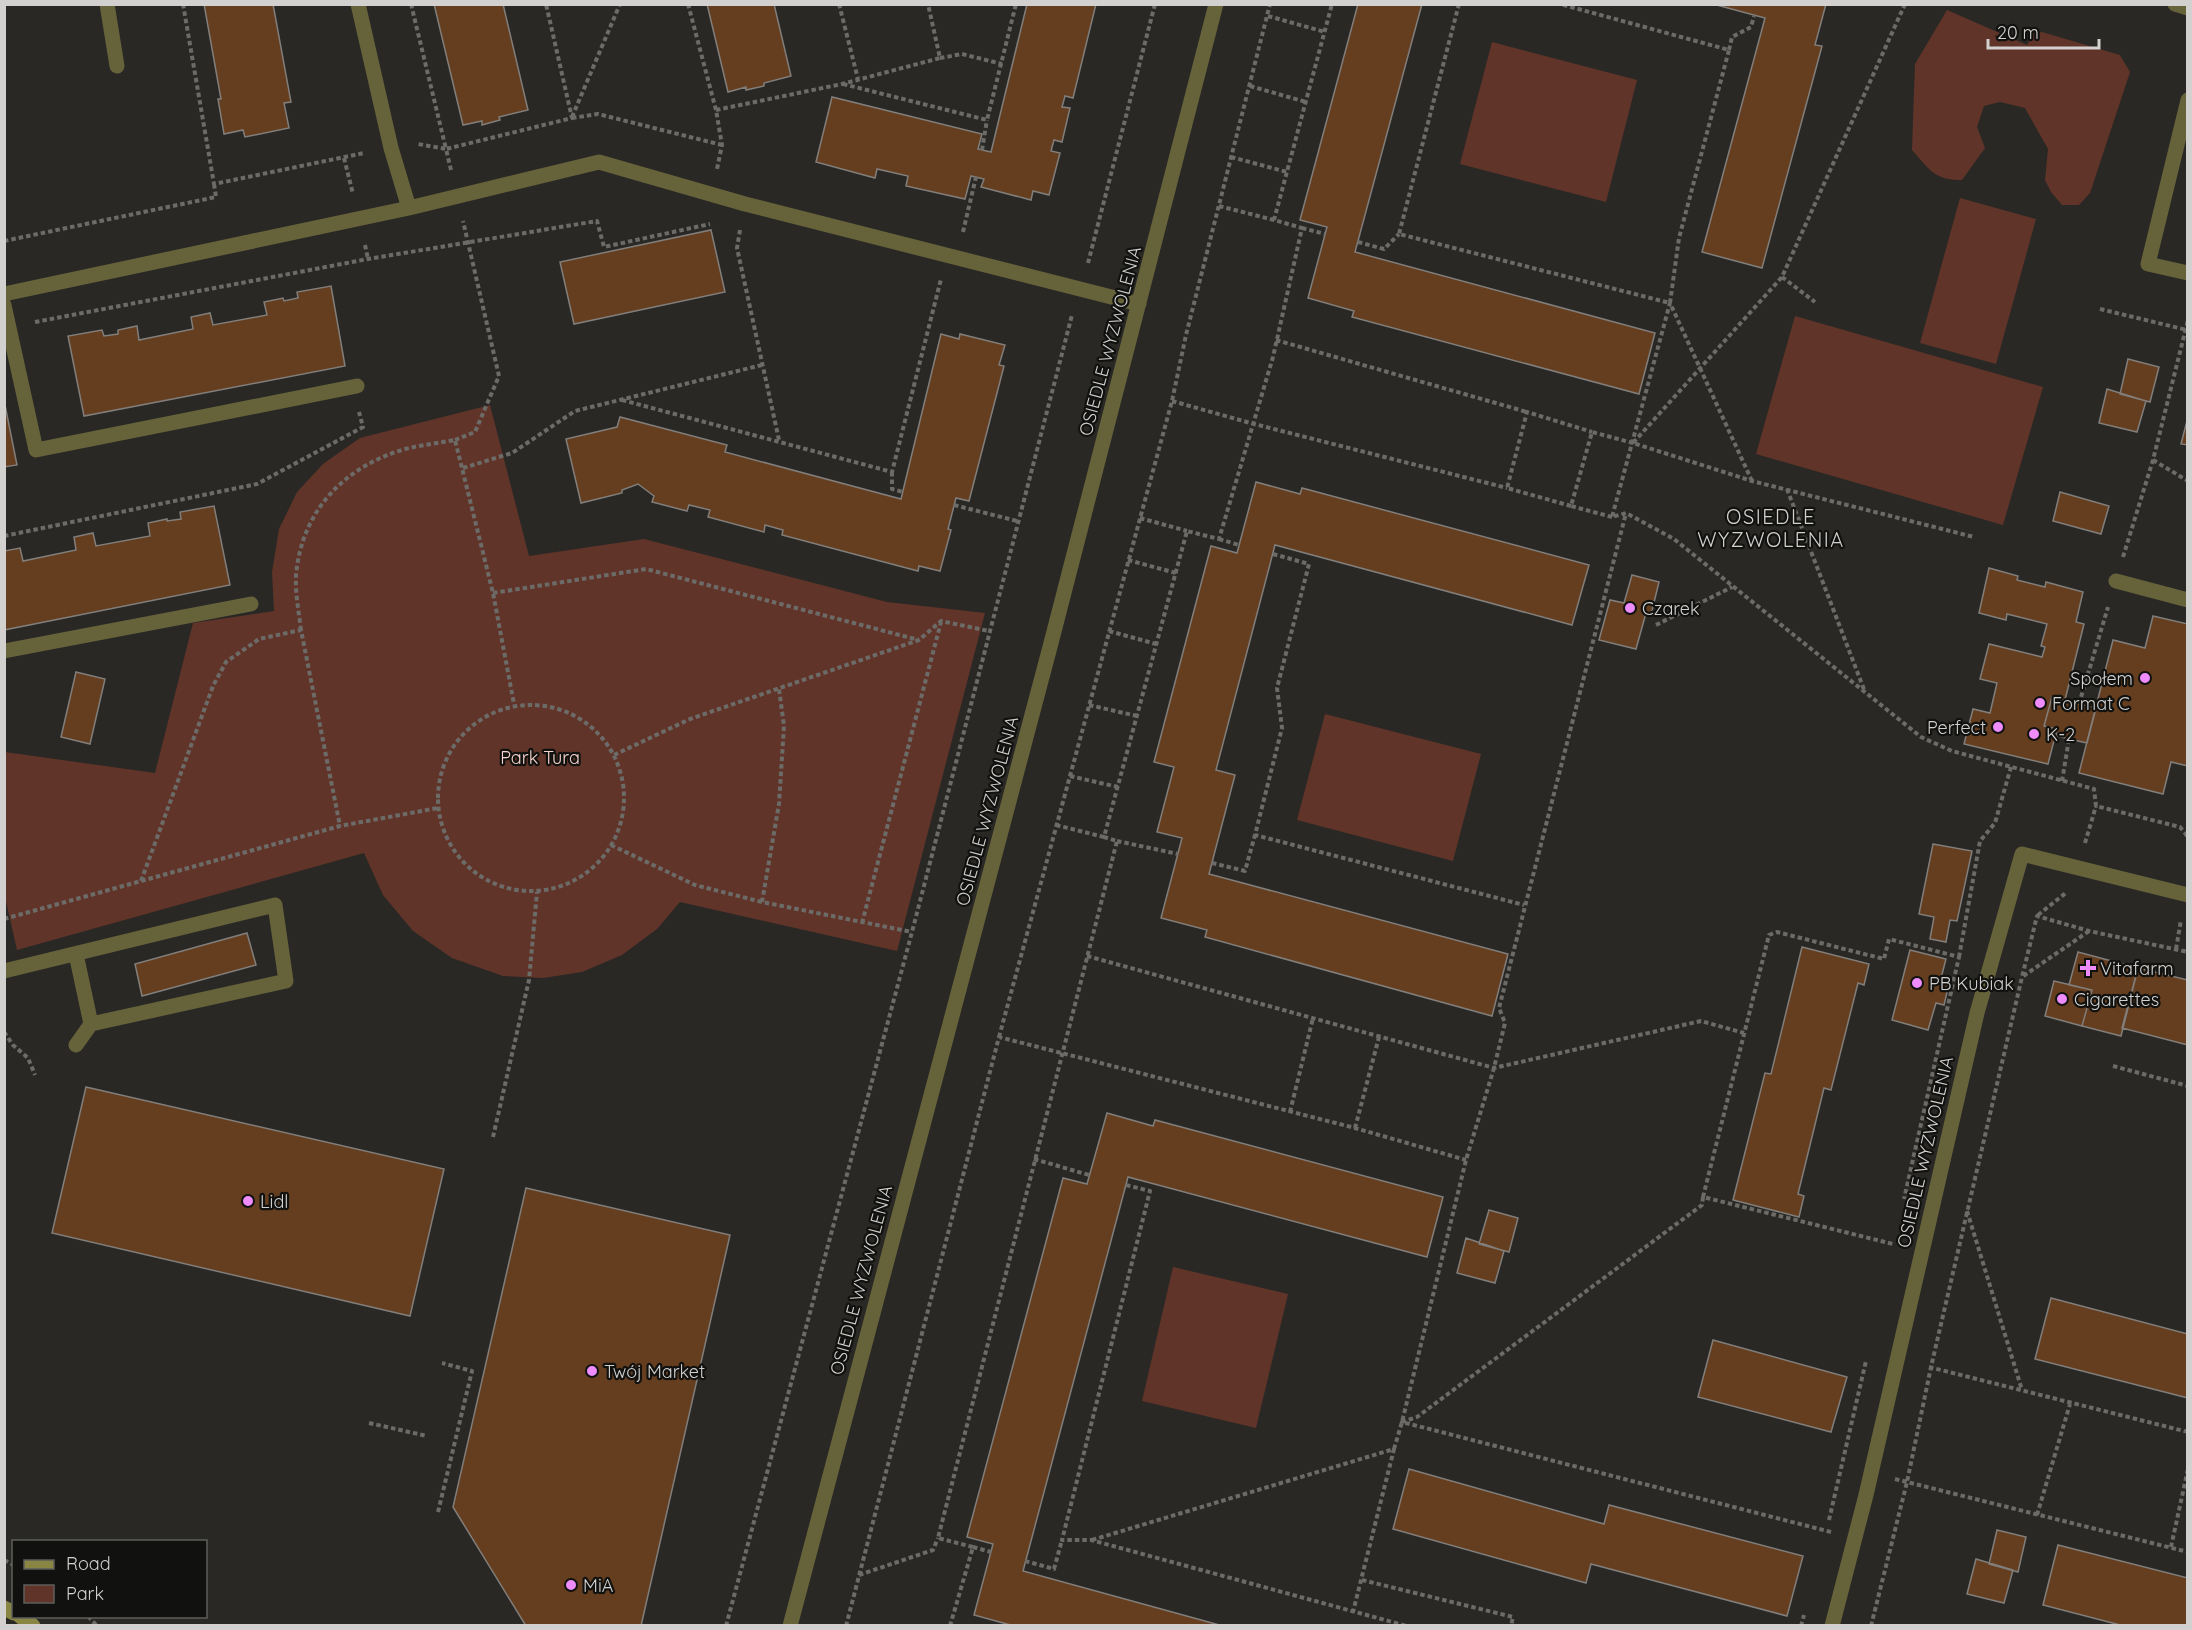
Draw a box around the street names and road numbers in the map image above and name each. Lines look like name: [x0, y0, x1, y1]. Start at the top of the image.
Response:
street label: OSIEDLE WYZWOLENIA: [1074, 243, 1146, 438]
street label: OSIEDLE WYZWOLENIA: [951, 713, 1023, 908]
street label: OSIEDLE WYZWOLENIA: [1892, 1054, 1958, 1250]
street label: OSIEDLE WYZWOLENIA: [825, 1182, 897, 1377]

